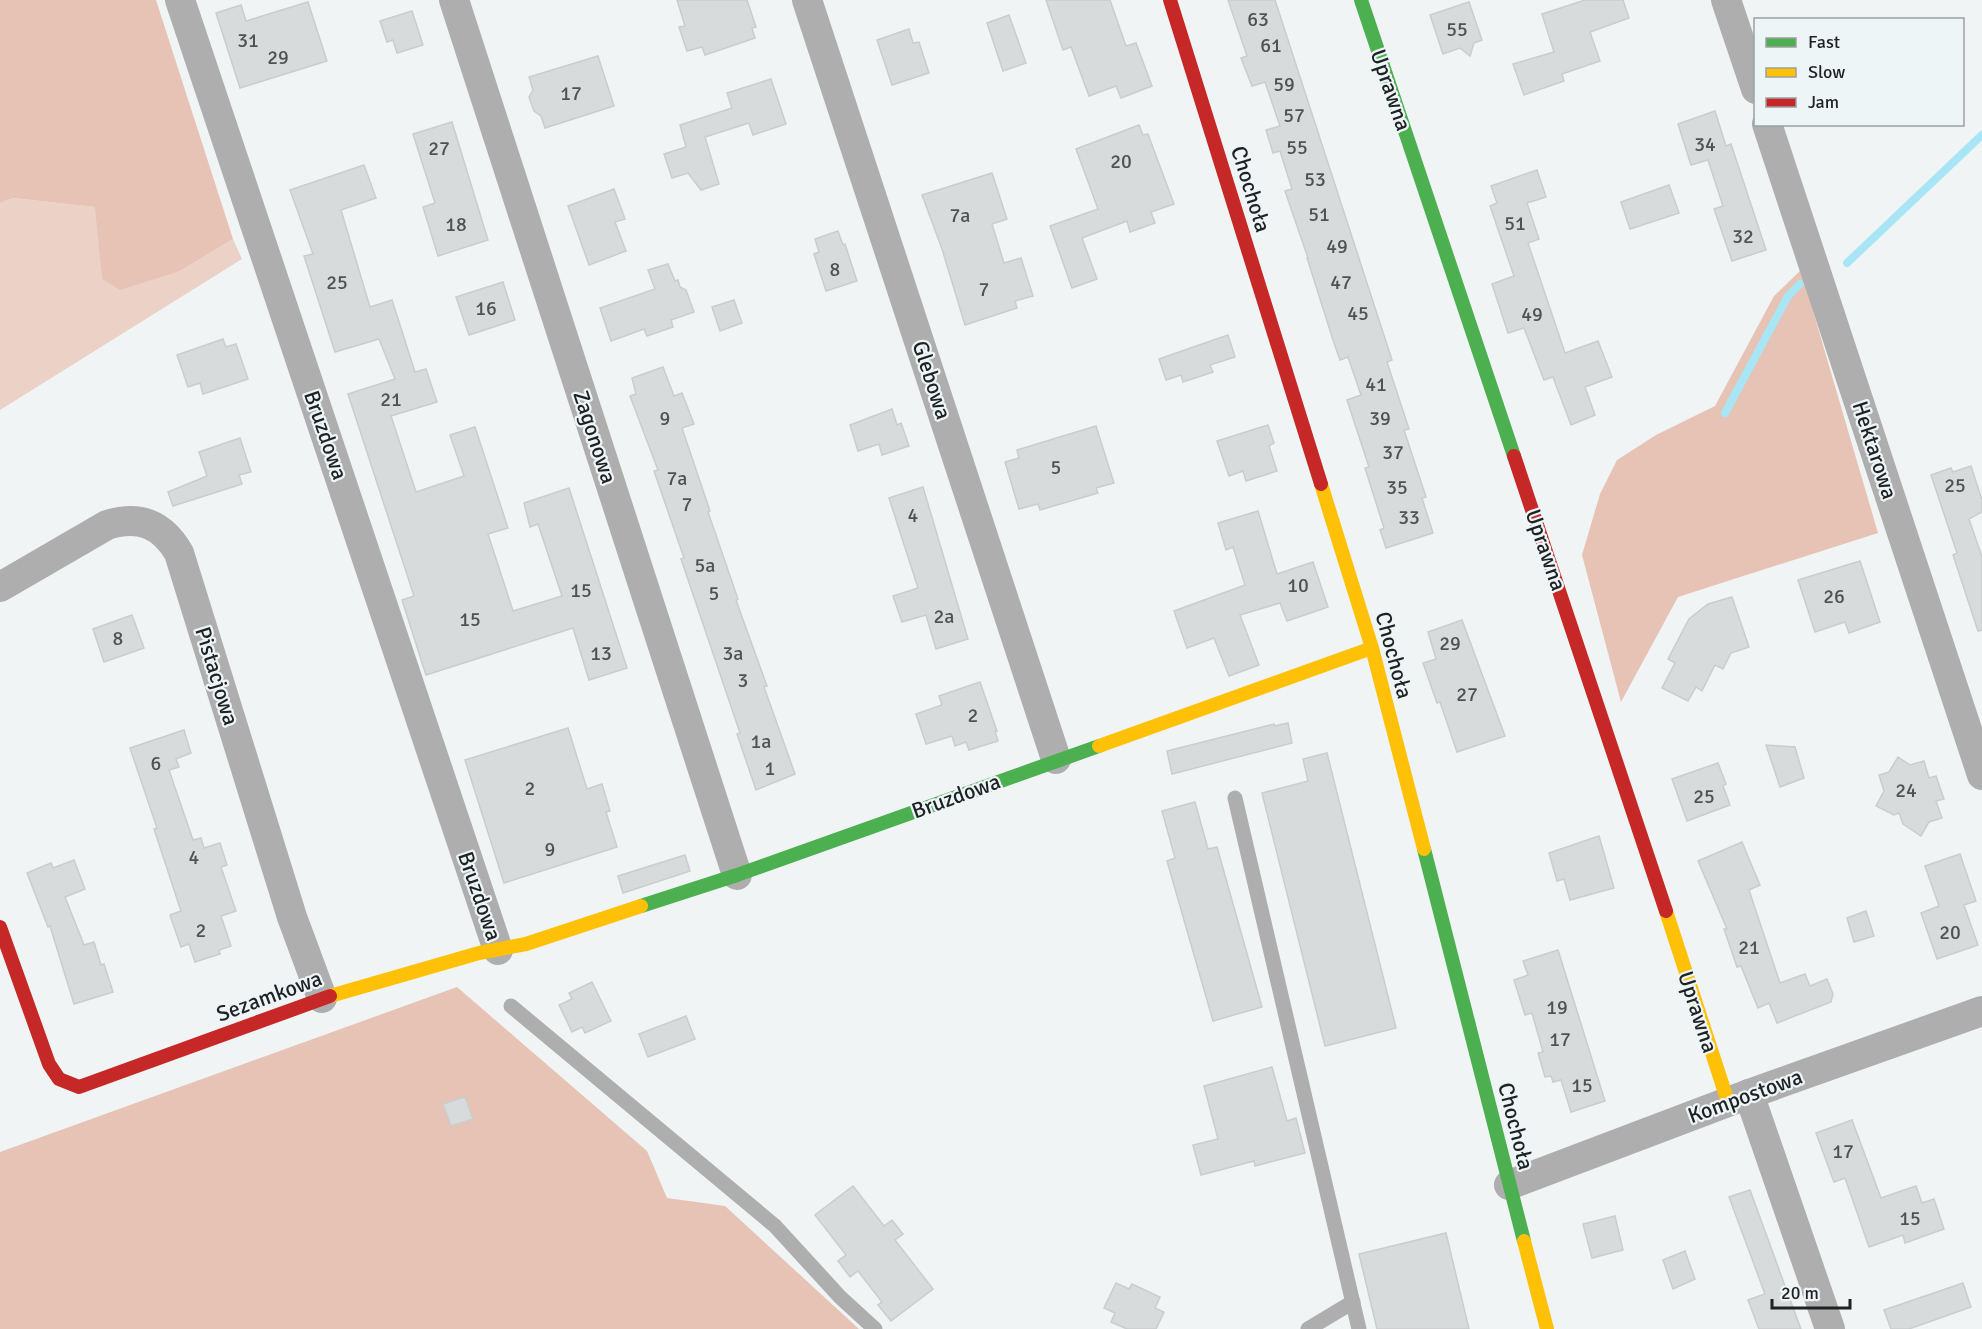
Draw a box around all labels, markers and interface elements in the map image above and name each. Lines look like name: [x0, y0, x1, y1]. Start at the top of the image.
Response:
house number: 63: [1247, 7, 1269, 32]
house number: 55: [1446, 17, 1468, 42]
legend: [1754, 18, 1964, 126]
house number: 31: [237, 28, 259, 53]
text: Fast: [1808, 31, 1840, 53]
house number: 61: [1260, 33, 1282, 58]
house number: 29: [267, 45, 289, 70]
street label: Uprawna: [1365, 46, 1417, 134]
text: Slow: [1808, 61, 1845, 83]
house number: 59: [1273, 72, 1295, 97]
house number: 17: [560, 81, 582, 106]
text: Jam: [1808, 91, 1839, 113]
house number: 57: [1283, 103, 1305, 128]
house number: 34: [1694, 132, 1716, 157]
house number: 55: [1286, 135, 1308, 160]
house number: 27: [428, 136, 450, 161]
street label: Chochoła: [1225, 142, 1277, 236]
house number: 20: [1110, 149, 1132, 174]
house number: 53: [1304, 167, 1326, 192]
house number: 51: [1308, 202, 1330, 227]
house number: 7a: [950, 203, 970, 228]
house number: 51: [1504, 211, 1526, 236]
house number: 18: [445, 212, 467, 237]
house number: 32: [1732, 224, 1754, 249]
house number: 49: [1326, 234, 1348, 259]
house number: 8: [830, 257, 840, 282]
house number: 25: [326, 270, 348, 295]
house number: 47: [1330, 270, 1352, 295]
house number: 7: [979, 277, 989, 302]
house number: 16: [475, 296, 497, 321]
house number: 45: [1347, 301, 1369, 326]
house number: 49: [1521, 302, 1543, 327]
street label: Glebowa: [907, 337, 957, 423]
house number: 41: [1365, 372, 1387, 397]
street label: Bruzdowa: [298, 387, 354, 483]
house number: 21: [380, 387, 402, 412]
street label: Zagonowa: [567, 387, 623, 487]
street label: Hektarowa: [1846, 398, 1904, 502]
house number: 9: [660, 406, 670, 431]
house number: 39: [1369, 406, 1391, 431]
house number: 37: [1382, 440, 1404, 465]
house number: 5: [1051, 455, 1061, 480]
house number: 7a: [667, 466, 687, 491]
house number: 25: [1944, 473, 1966, 498]
house number: 35: [1386, 475, 1408, 500]
house number: 7: [682, 492, 692, 517]
house number: 4: [908, 503, 919, 528]
house number: 33: [1398, 505, 1420, 530]
street label: Uprawna: [1520, 506, 1572, 594]
house number: 5a: [695, 553, 715, 578]
house number: 10: [1287, 573, 1309, 598]
house number: 15: [570, 578, 592, 603]
house number: 5: [709, 581, 719, 606]
house number: 26: [1823, 584, 1845, 609]
house number: 2a: [934, 604, 954, 629]
house number: 15: [459, 607, 481, 632]
street label: Chochoła: [1369, 609, 1419, 701]
street label: Pistacjowa: [189, 623, 245, 729]
house number: 8: [113, 626, 123, 651]
house number: 29: [1439, 631, 1461, 656]
house number: 13: [590, 641, 612, 666]
house number: 3a: [723, 641, 743, 666]
house number: 3: [738, 668, 748, 693]
house number: 27: [1456, 682, 1478, 707]
house number: 2: [968, 703, 978, 728]
house number: 1a: [751, 729, 771, 754]
house number: 6: [151, 751, 161, 776]
house number: 1: [765, 756, 775, 781]
street label: Bruzdowa: [908, 767, 1004, 825]
house number: 2: [525, 776, 535, 801]
house number: 24: [1895, 778, 1917, 803]
house number: 25: [1693, 784, 1715, 809]
house number: 9: [545, 837, 555, 862]
house number: 4: [189, 845, 200, 870]
street label: Bruzdowa: [452, 848, 508, 944]
house number: 2: [196, 918, 206, 943]
house number: 20: [1939, 920, 1961, 945]
house number: 21: [1738, 935, 1760, 960]
street label: Sezamkowa: [213, 964, 325, 1028]
street label: Uprawna: [1672, 968, 1724, 1056]
house number: 19: [1546, 995, 1568, 1020]
house number: 17: [1549, 1027, 1571, 1052]
street label: Kompostowa: [1684, 1063, 1806, 1129]
house number: 15: [1571, 1073, 1593, 1098]
street label: Chochoła: [1492, 1080, 1540, 1172]
house number: 17: [1832, 1139, 1854, 1164]
house number: 15: [1899, 1206, 1921, 1231]
scale bar: [1772, 1272, 1850, 1310]
text: 20 m: [1781, 1282, 1819, 1304]

